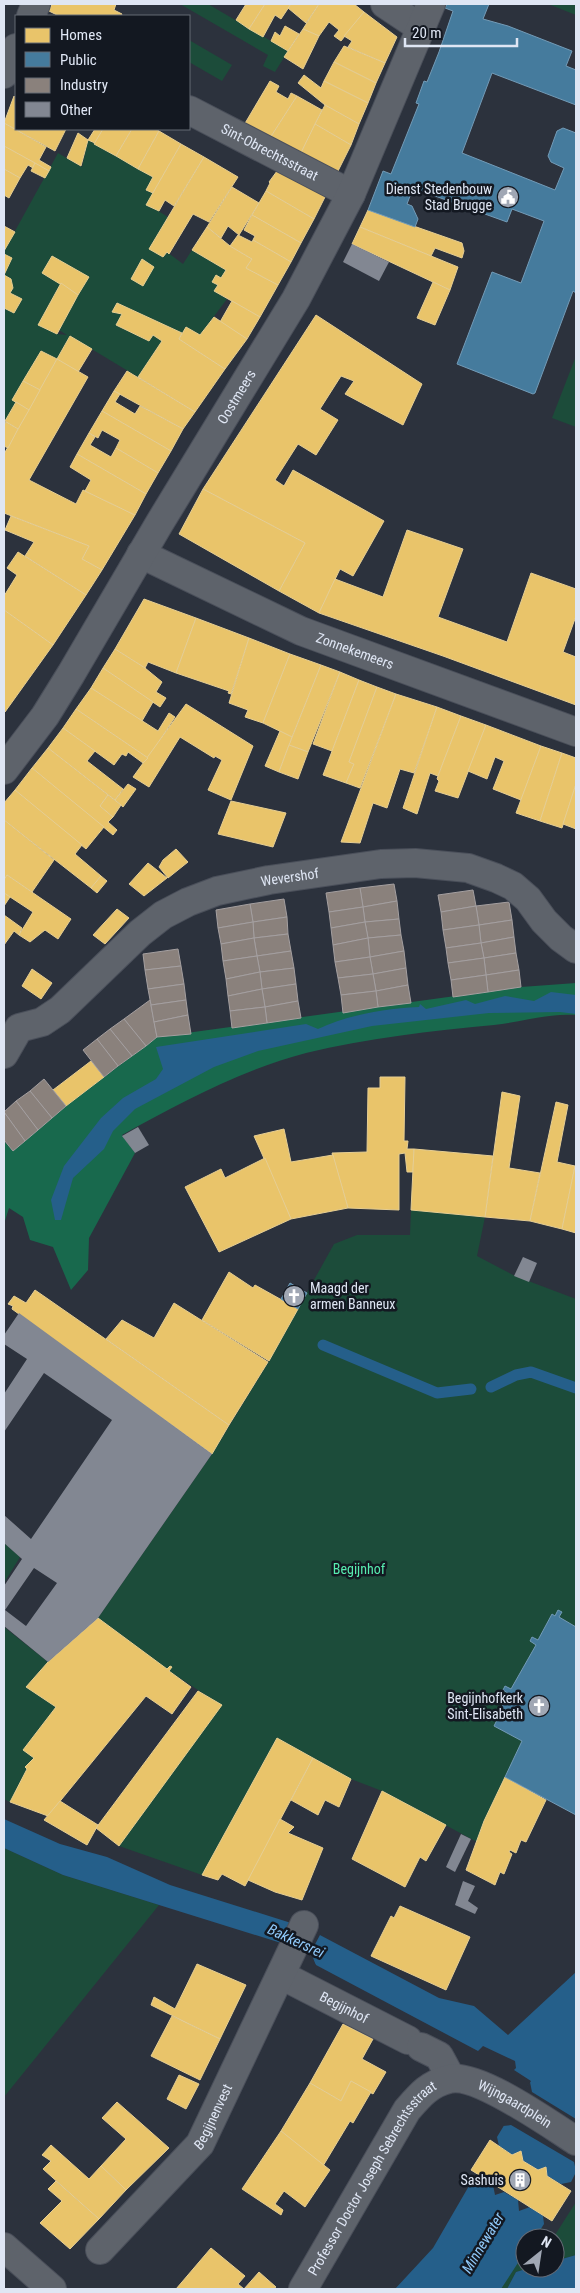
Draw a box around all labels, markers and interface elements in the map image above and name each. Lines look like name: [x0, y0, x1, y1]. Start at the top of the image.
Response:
legend: [15, 15, 190, 130]
scale bar: [405, 15, 518, 47]
text: 20 m: [412, 24, 442, 42]
text: Homes: [60, 26, 102, 44]
text: Public: [60, 51, 97, 69]
text: Industry: [60, 76, 108, 94]
text: Other: [60, 101, 93, 119]
street label: Sint-Obrechtsstraat: [219, 120, 321, 184]
place label: Dienst Stedenbouw Stad Brugge: [386, 181, 492, 213]
public building icon: Dienst Stedenbouw Stad Brugge: [496, 185, 520, 209]
street label: Oostmeers: [214, 367, 259, 427]
street label: Zonnekemeers: [314, 629, 396, 672]
street label: Wevershof: [259, 865, 320, 890]
place label: Maagd der armen Banneux: [310, 1280, 395, 1312]
church icon: Maagd der armen Banneux: [282, 1284, 306, 1308]
park label: Begijnhof: [333, 1561, 386, 1577]
place label: Begijnhofkerk Sint-Elisabeth: [447, 1690, 524, 1722]
church icon: Begijnhofkerk Sint-Elisabeth: [527, 1694, 551, 1718]
water label: Bakkersrei: [265, 1920, 328, 1962]
street label: Begijnhof: [317, 1988, 372, 2027]
street label: Professor Doctor Joseph Sebrechtsstraat: [305, 2077, 439, 2278]
street label: Wijngaardplein: [476, 2077, 555, 2131]
street label: Begijnenvest: [191, 2081, 235, 2153]
building icon: Sashuis: [508, 2168, 532, 2192]
place label: Sashuis: [461, 2172, 504, 2188]
water label: Minnewater: [458, 2209, 508, 2276]
north arrow: [515, 2228, 565, 2278]
text: N: [539, 2233, 554, 2251]

